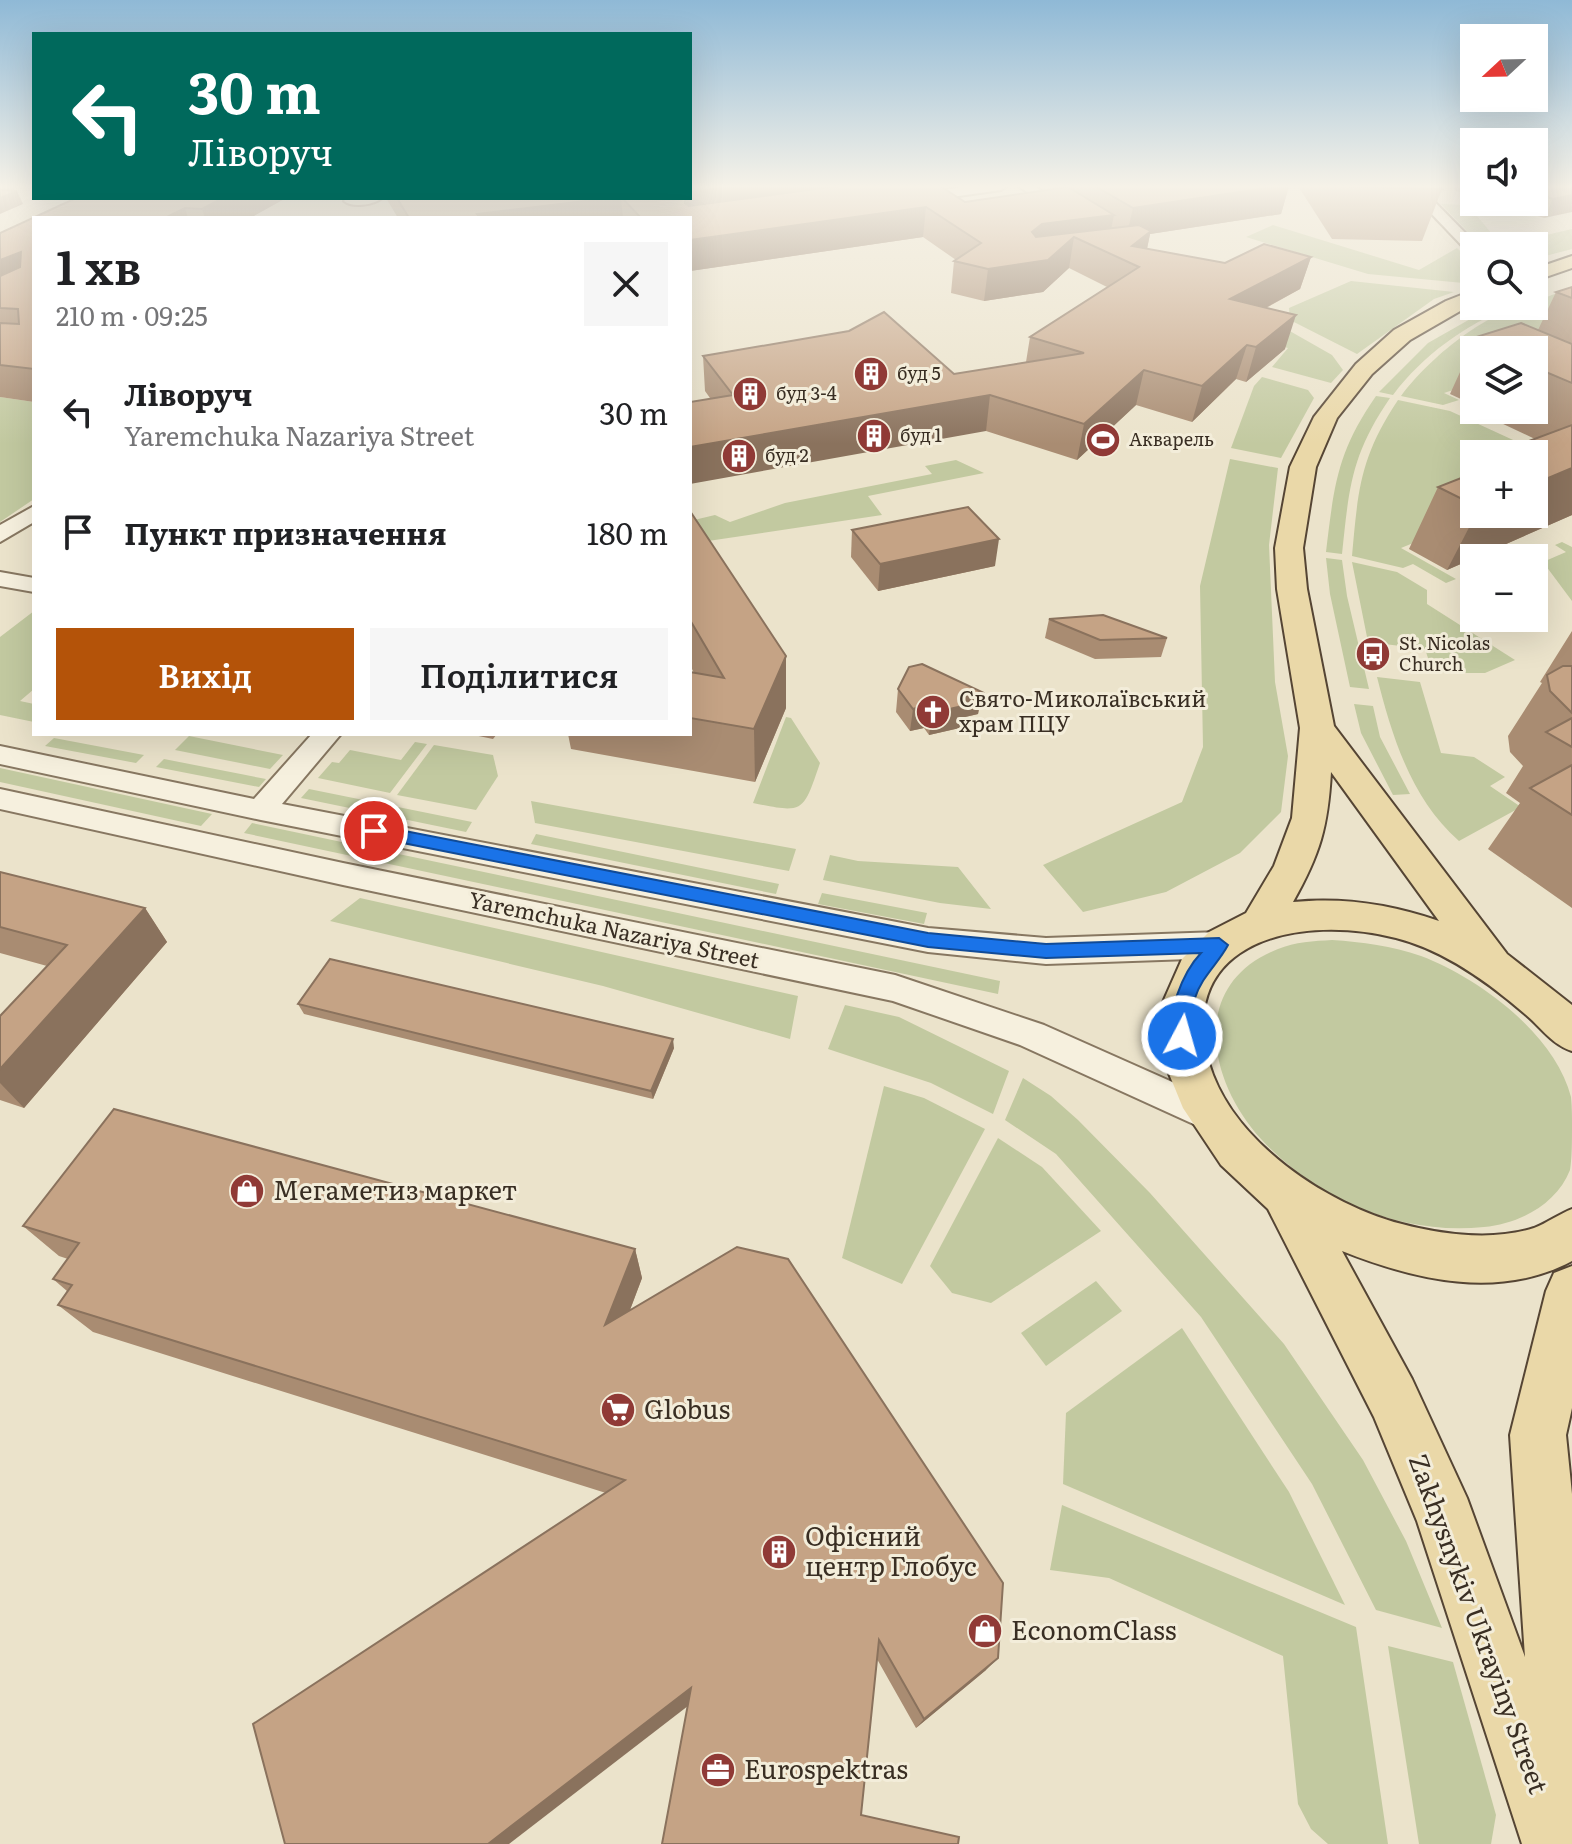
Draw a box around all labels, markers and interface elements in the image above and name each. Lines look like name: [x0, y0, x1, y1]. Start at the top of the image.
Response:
north arrow: [1460, 24, 1548, 112]
map controls: [1460, 24, 1548, 632]
text: 30 m: [188, 48, 321, 131]
icon: left: [56, 64, 160, 168]
text: Ліворуч: [188, 124, 333, 177]
button: sound: [1460, 128, 1548, 216]
text: 1 хв: [56, 229, 142, 300]
button: search: [1460, 232, 1548, 320]
button: close: [584, 242, 668, 326]
text: 210 m · 09:25: [56, 295, 208, 334]
button: layers: [1460, 336, 1548, 424]
building icon: буд 5: [852, 355, 890, 393]
place label: буд 5: [897, 359, 941, 386]
text: Ліворуч: [124, 371, 252, 415]
building icon: буд 3-4: [731, 375, 769, 413]
place label: буд 3-4: [776, 379, 837, 406]
icon: left: [56, 390, 100, 434]
text: 30 m: [599, 390, 668, 434]
text: Yaremchuka Nazariya Street: [124, 415, 474, 454]
building icon: буд 1: [855, 417, 893, 455]
place label: буд 1: [900, 421, 942, 448]
sports icon: Акварель: [1084, 421, 1122, 459]
place label: Акварель: [1129, 425, 1214, 452]
building icon: буд 2: [720, 437, 758, 475]
button: +: [1460, 440, 1548, 528]
place label: буд 2: [765, 441, 809, 468]
icon: arrive: [56, 510, 100, 554]
text: Пункт призначення: [124, 510, 447, 554]
text: 180 m: [587, 510, 668, 554]
button: −: [1460, 544, 1548, 632]
button: Вихід: [56, 628, 354, 720]
button: Поділитися: [370, 628, 668, 720]
place label: St. Nicolas Church: [1399, 629, 1490, 677]
bus stop icon: St. Nicolas Church: [1354, 635, 1392, 673]
place label: Свято-Миколаївський храм ПЦУ: [959, 681, 1206, 739]
church icon: Свято-Миколаївський храм ПЦУ: [914, 693, 952, 731]
pin: [340, 797, 408, 865]
icon: arrive: [352, 809, 396, 853]
street label: Yaremchuka Nazariya Street: [466, 882, 763, 975]
position arrow: [1140, 994, 1224, 1078]
place label: Мегаметиз маркет: [273, 1169, 517, 1208]
shop icon: Мегаметиз маркет: [228, 1172, 266, 1210]
place label: Globus: [644, 1388, 730, 1427]
supermarket icon: Globus: [599, 1391, 637, 1429]
street label: Zakhysnykiv Ukrayiny Street: [1401, 1448, 1560, 1799]
place label: Офісний центр Глобус: [805, 1515, 977, 1584]
building icon: Офісний центр Глобус: [760, 1533, 798, 1571]
place label: EconomClass: [1011, 1609, 1177, 1648]
shop icon: EconomClass: [966, 1612, 1004, 1650]
place label: Eurospektras: [744, 1748, 908, 1787]
office icon: Eurospektras: [699, 1751, 737, 1789]

